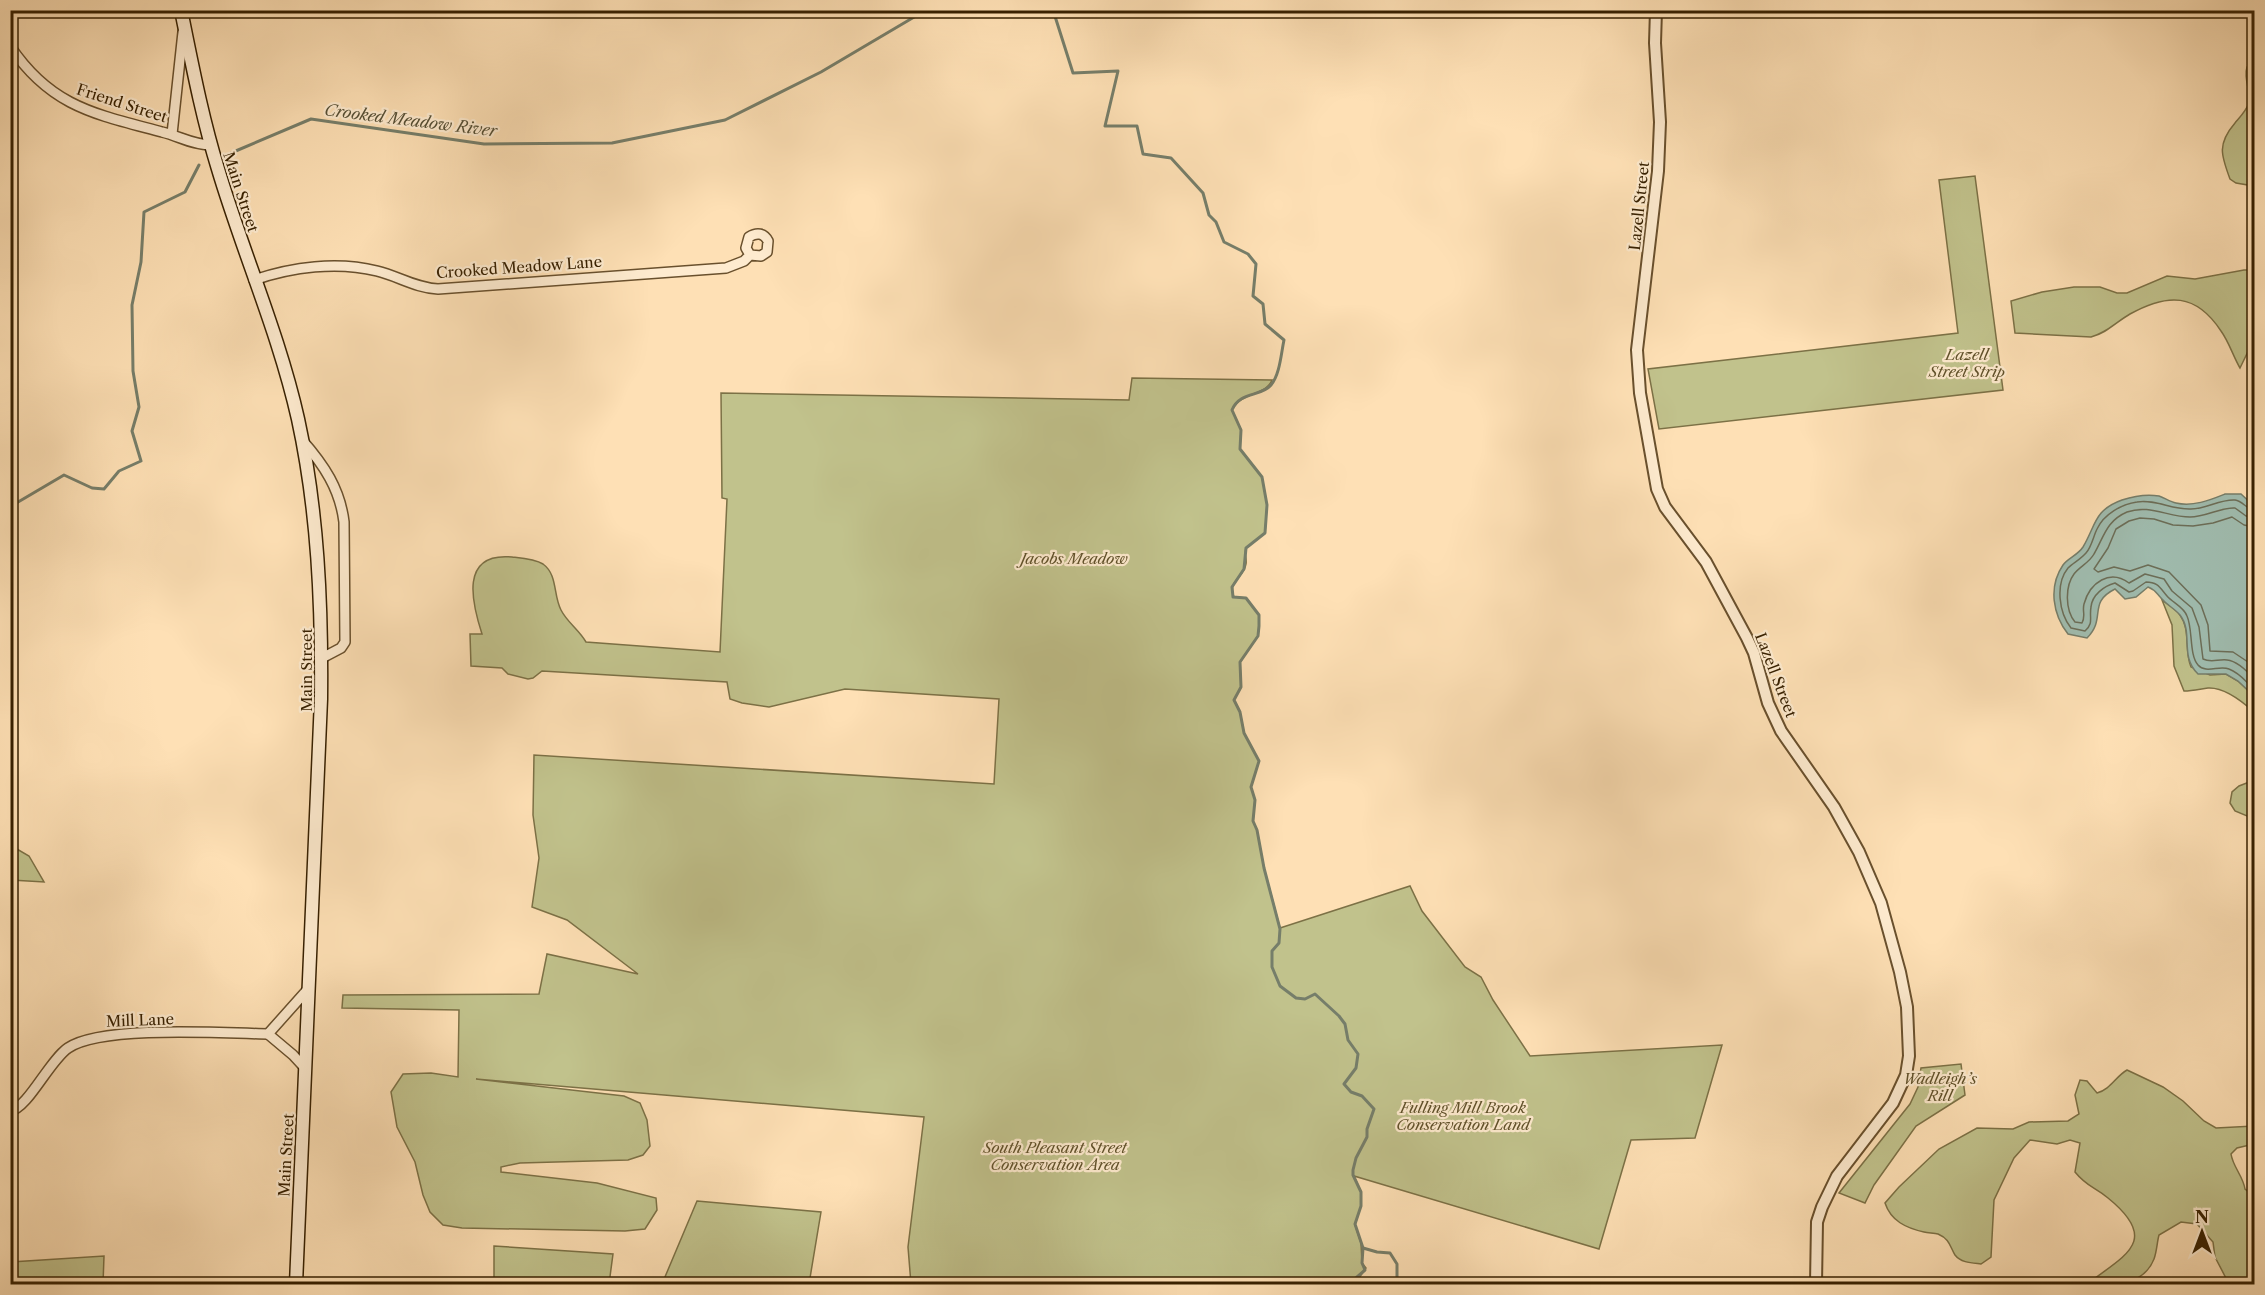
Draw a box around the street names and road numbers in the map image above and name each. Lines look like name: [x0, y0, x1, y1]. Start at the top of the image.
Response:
street label: Friend Street: [74, 79, 170, 127]
street label: Main Street: [219, 149, 263, 235]
street label: Lazell Street: [1625, 160, 1653, 251]
street label: Crooked Meadow Lane: [435, 252, 603, 282]
street label: Main Street: [297, 628, 316, 712]
street label: Lazell Street: [1751, 630, 1801, 721]
street label: Mill Lane: [106, 1009, 174, 1031]
street label: Main Street: [274, 1112, 298, 1197]

